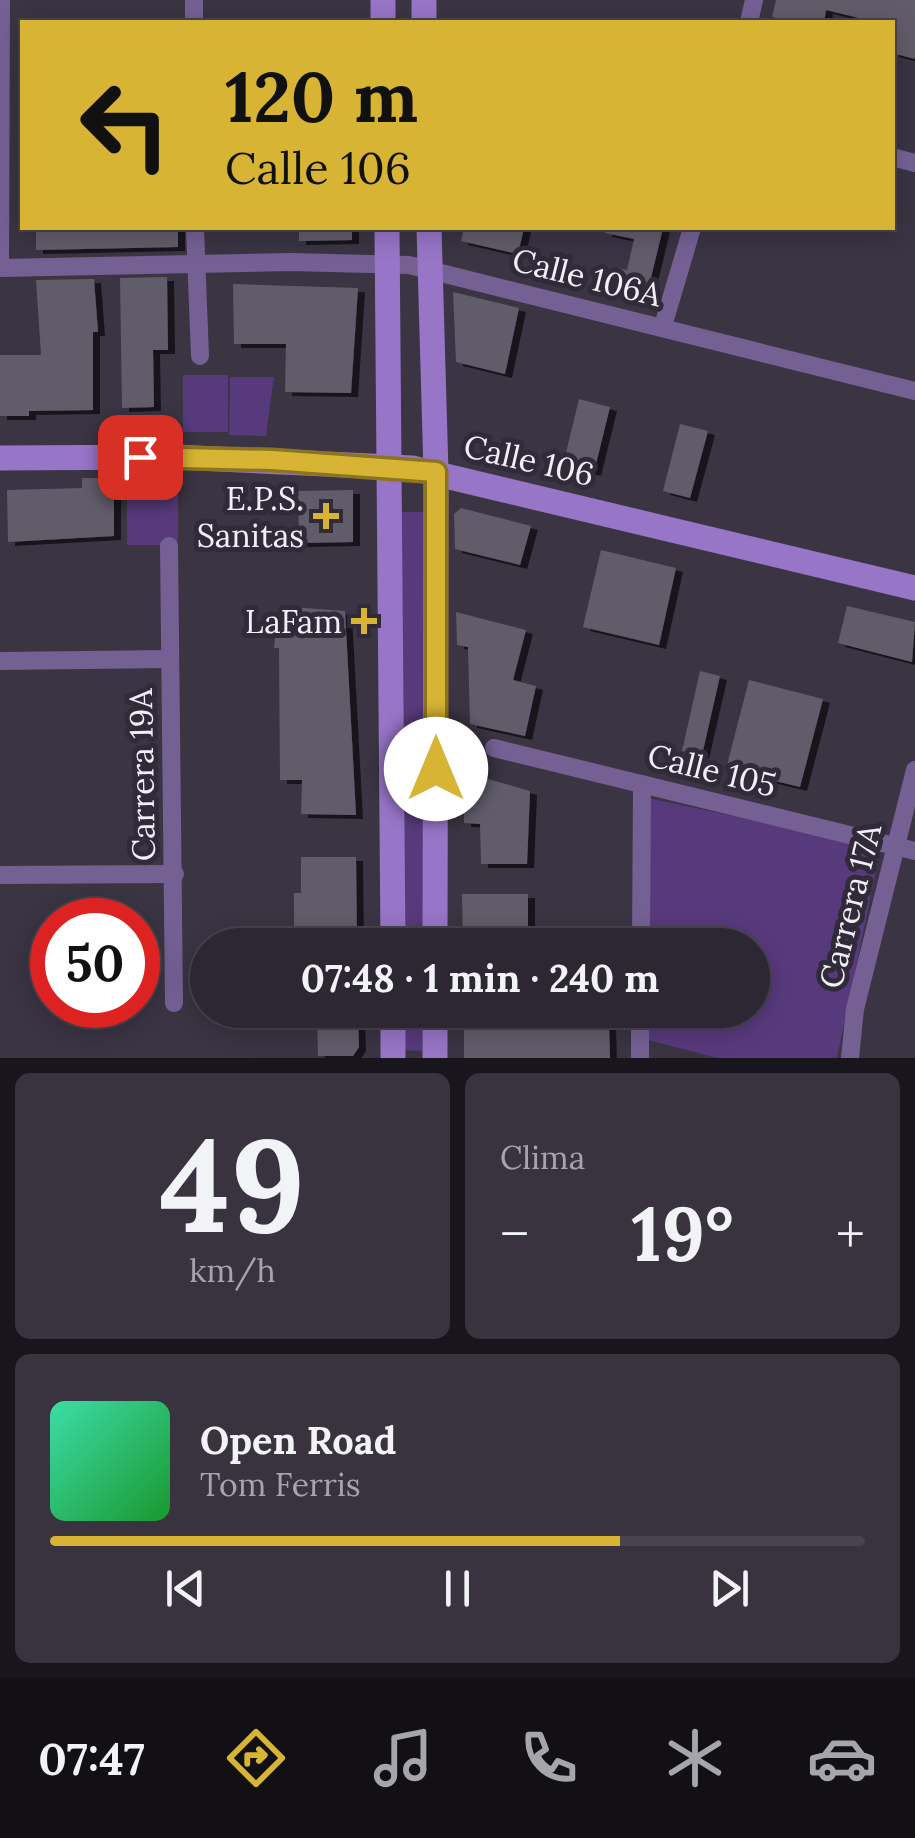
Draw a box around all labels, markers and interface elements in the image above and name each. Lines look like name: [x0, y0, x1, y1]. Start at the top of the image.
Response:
text: 120 m: [225, 52, 418, 141]
icon: left: [60, 60, 190, 190]
text: Calle 106: [225, 139, 411, 196]
street label: Calle 106A: [508, 239, 667, 316]
pin: [98, 415, 183, 500]
street label: Calle 106: [460, 425, 598, 495]
icon: arrive: [113, 430, 168, 485]
place label: E.P.S. Sanitas: [197, 478, 304, 556]
marker: E.P.S. Sanitas: [313, 503, 339, 529]
place label: LaFam: [245, 601, 342, 642]
marker: LaFam: [351, 608, 377, 634]
street label: Carrera 19A: [120, 687, 164, 862]
position arrow: [384, 717, 488, 821]
street label: Calle 105: [643, 734, 781, 806]
street label: Carrera 17A: [810, 819, 890, 992]
speed limit sign: 50: [30, 898, 160, 1028]
text: 07:48 · 1 min · 240 m: [301, 954, 659, 1002]
text: 49: [160, 1101, 306, 1268]
text: Clima: [500, 1137, 585, 1178]
text: 19°: [631, 1186, 734, 1282]
text: −: [500, 1199, 529, 1269]
text: +: [836, 1199, 865, 1269]
text: km/h: [189, 1250, 276, 1291]
text: Open Road: [200, 1416, 396, 1464]
text: Tom Ferris: [200, 1464, 361, 1505]
icon: previous: [158, 1561, 213, 1616]
icon: pause: [430, 1561, 485, 1616]
icon: next: [702, 1561, 757, 1616]
icon: directions: [221, 1723, 291, 1793]
icon: music: [368, 1723, 438, 1793]
icon: phone: [514, 1723, 584, 1793]
icon: climate: [660, 1723, 730, 1793]
icon: car: [807, 1723, 877, 1793]
text: 07:47: [38, 1730, 145, 1787]

